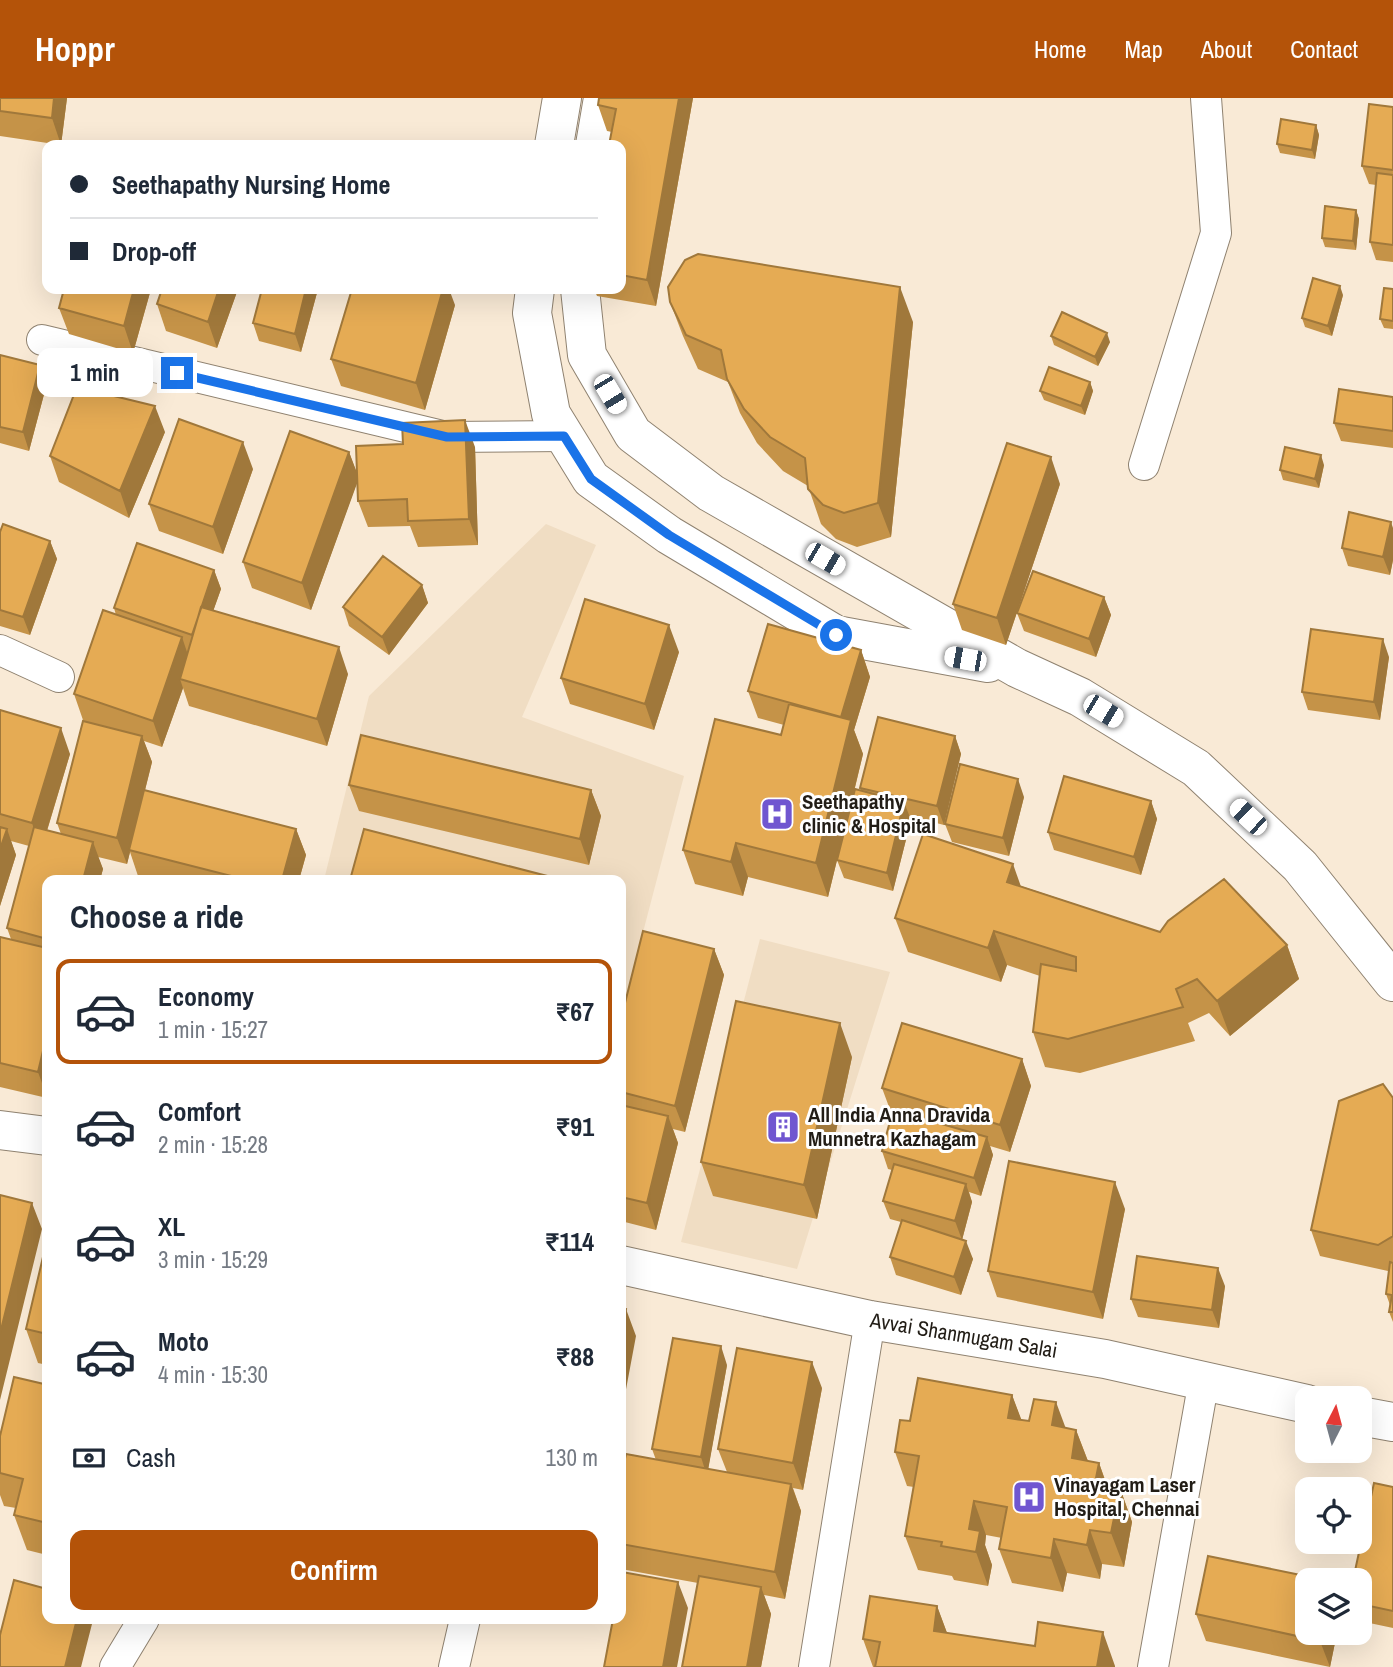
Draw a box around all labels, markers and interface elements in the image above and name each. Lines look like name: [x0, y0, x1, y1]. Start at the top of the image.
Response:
text: Hoppr: [35, 27, 115, 71]
text: Home: [1034, 33, 1086, 65]
text: Map: [1124, 33, 1163, 65]
text: About: [1201, 33, 1252, 65]
text: Contact: [1290, 33, 1358, 65]
text: Seethapathy Nursing Home: [112, 167, 390, 202]
text: Drop-off: [112, 234, 196, 269]
callout: 1 min: [37, 348, 152, 398]
text: 1 min: [70, 357, 120, 388]
route end: [161, 357, 193, 389]
car: [591, 371, 630, 417]
car: [802, 539, 849, 579]
route start: [820, 619, 852, 651]
car: [943, 645, 988, 673]
car: [1080, 691, 1127, 731]
place label: Seethapathy clinic & Hospital: [802, 787, 936, 840]
hospital icon: Seethapathy clinic & Hospital: [758, 795, 796, 833]
car: [1226, 795, 1271, 839]
text: Choose a ride: [70, 895, 244, 938]
text: Economy: [158, 979, 254, 1014]
icon: car: [74, 980, 137, 1043]
text: ₹67: [555, 994, 594, 1029]
text: 1 min · 15:27: [158, 1014, 268, 1045]
text: Comfort: [158, 1094, 241, 1129]
icon: car: [74, 1095, 137, 1158]
place label: All India Anna Dravida Munnetra Kazhagam: [808, 1100, 991, 1153]
building icon: All India Anna Dravida Munnetra Kazhagam: [764, 1108, 802, 1146]
text: ₹91: [555, 1109, 594, 1144]
text: 2 min · 15:28: [158, 1129, 268, 1160]
text: XL: [158, 1209, 185, 1244]
icon: car: [74, 1210, 137, 1273]
text: ₹114: [545, 1224, 594, 1259]
text: 3 min · 15:29: [158, 1244, 268, 1275]
street label: Avvai Shanmugam Salai: [867, 1305, 1060, 1365]
text: Moto: [158, 1324, 209, 1359]
icon: car: [74, 1325, 137, 1388]
text: ₹88: [555, 1339, 594, 1374]
text: 4 min · 15:30: [158, 1359, 268, 1390]
north arrow: [1295, 1386, 1372, 1463]
map controls: [1295, 1386, 1372, 1645]
icon: cash: [70, 1439, 108, 1477]
text: Cash: [126, 1440, 176, 1475]
text: 130 m: [546, 1442, 598, 1473]
place label: Vinayagam Laser Hospital, Chennai: [1054, 1470, 1199, 1523]
button: locate: [1295, 1477, 1372, 1554]
hospital icon: Vinayagam Laser Hospital, Chennai: [1010, 1478, 1048, 1516]
button: Confirm: [70, 1530, 598, 1610]
button: layers: [1295, 1568, 1372, 1645]

